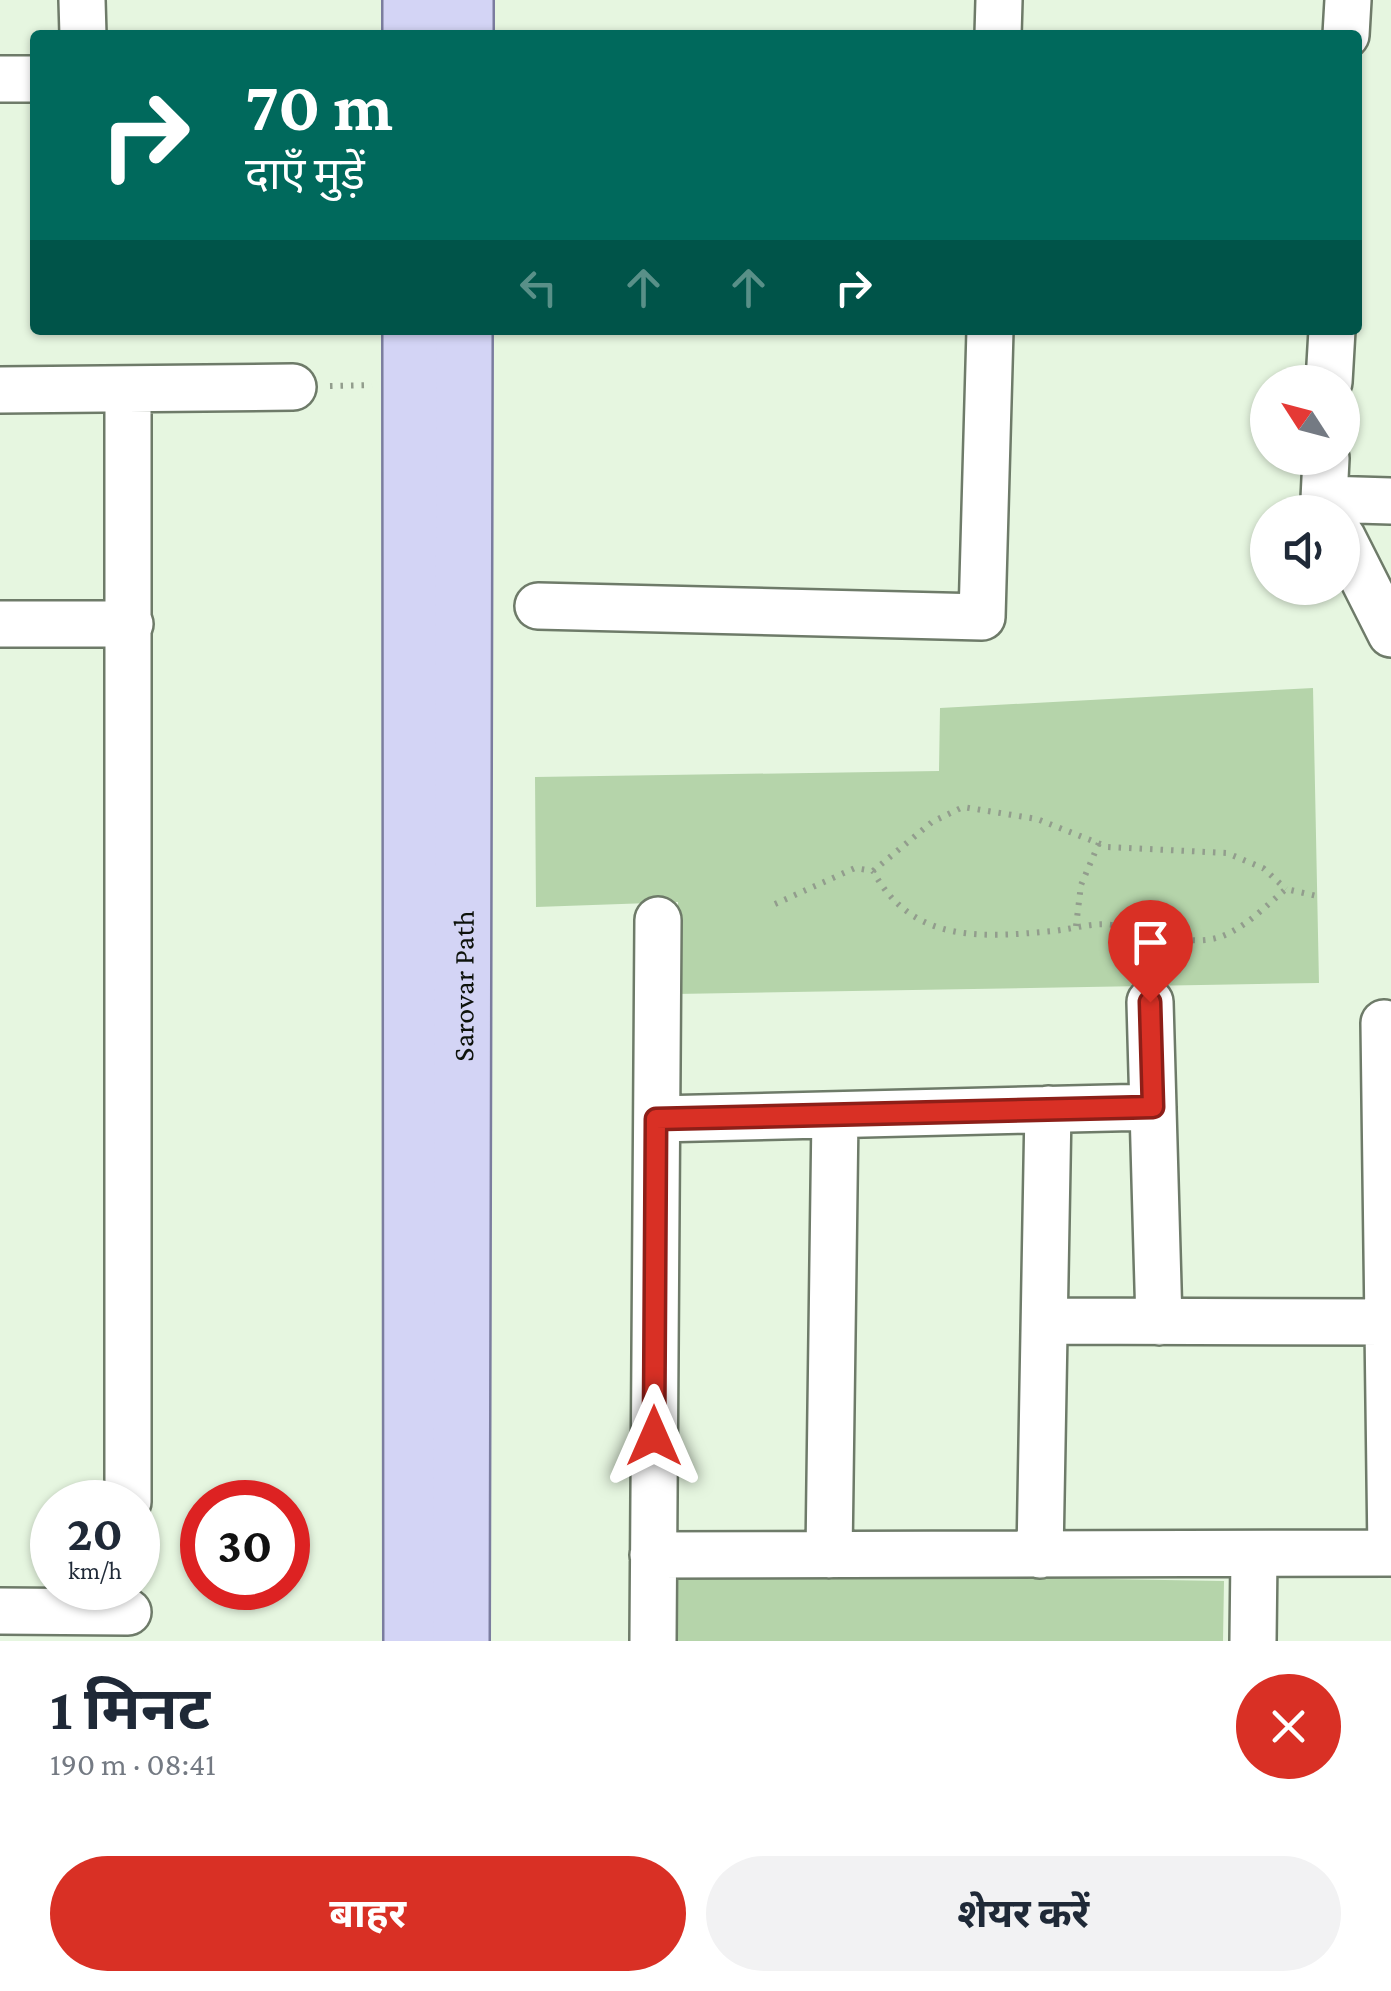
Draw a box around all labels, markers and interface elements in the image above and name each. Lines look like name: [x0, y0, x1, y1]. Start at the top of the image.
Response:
text: 70 m: [245, 67, 393, 145]
icon: right: [80, 70, 210, 200]
text: दाएँ मुड़ें: [245, 149, 365, 199]
icon: left: [511, 260, 566, 315]
icon: ahead: [616, 260, 671, 315]
icon: ahead: [721, 260, 776, 315]
icon: right: [826, 260, 881, 315]
north arrow: [1250, 365, 1360, 475]
map controls: [1250, 365, 1360, 605]
button: sound: [1250, 495, 1360, 605]
pin: [1108, 900, 1193, 1003]
street label: Sarovar Path: [446, 910, 479, 1062]
icon: arrive: [1123, 915, 1178, 970]
position arrow: [602, 1384, 706, 1488]
speed limit sign: 30: [180, 1480, 310, 1610]
text: 20: [67, 1505, 123, 1561]
text: km/h: [68, 1557, 122, 1584]
button: close: [1236, 1674, 1341, 1779]
text: 1 मिनट: [50, 1675, 210, 1742]
text: 190 m · 08:41: [50, 1746, 216, 1782]
button: बाहर: [50, 1856, 686, 1971]
button: शेयर करें: [706, 1856, 1341, 1971]

